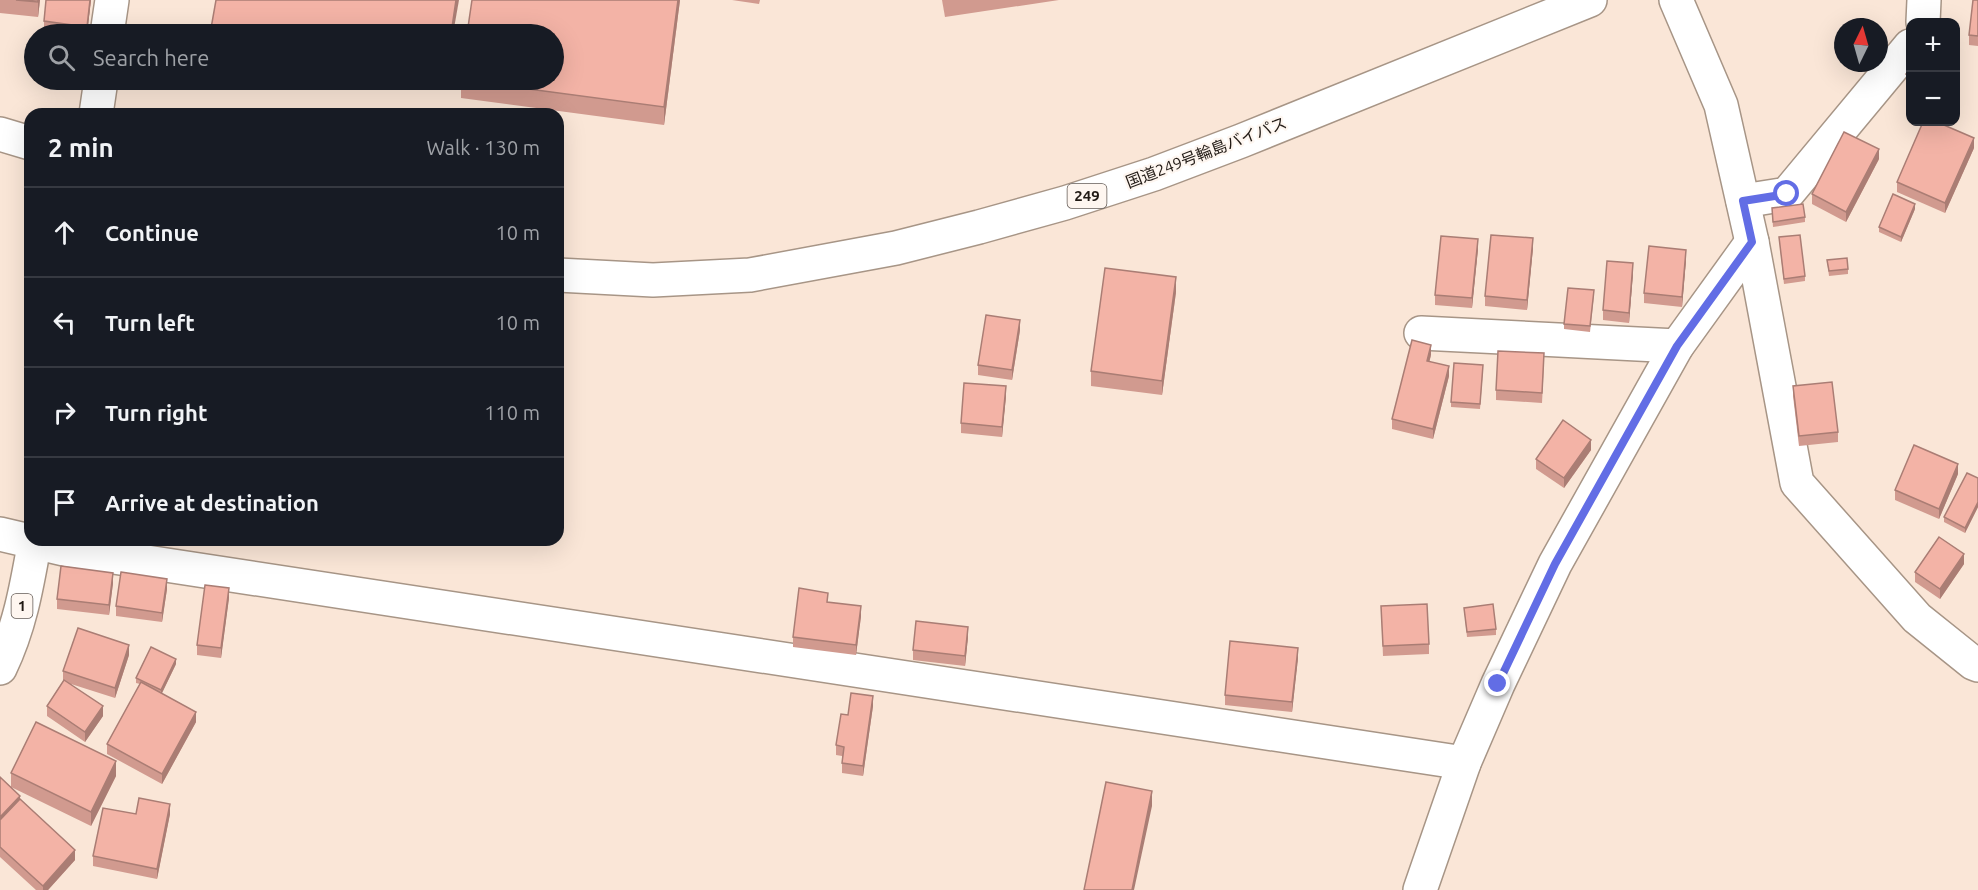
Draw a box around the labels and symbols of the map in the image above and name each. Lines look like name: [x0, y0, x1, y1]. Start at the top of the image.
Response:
north arrow: [1834, 18, 1888, 72]
street label: 国道249号輪島バイパス: [1123, 113, 1289, 191]
route start: [1773, 180, 1799, 206]
road number: 249: [1068, 184, 1106, 208]
road number: 1: [12, 594, 32, 618]
route end: [1484, 670, 1510, 696]

